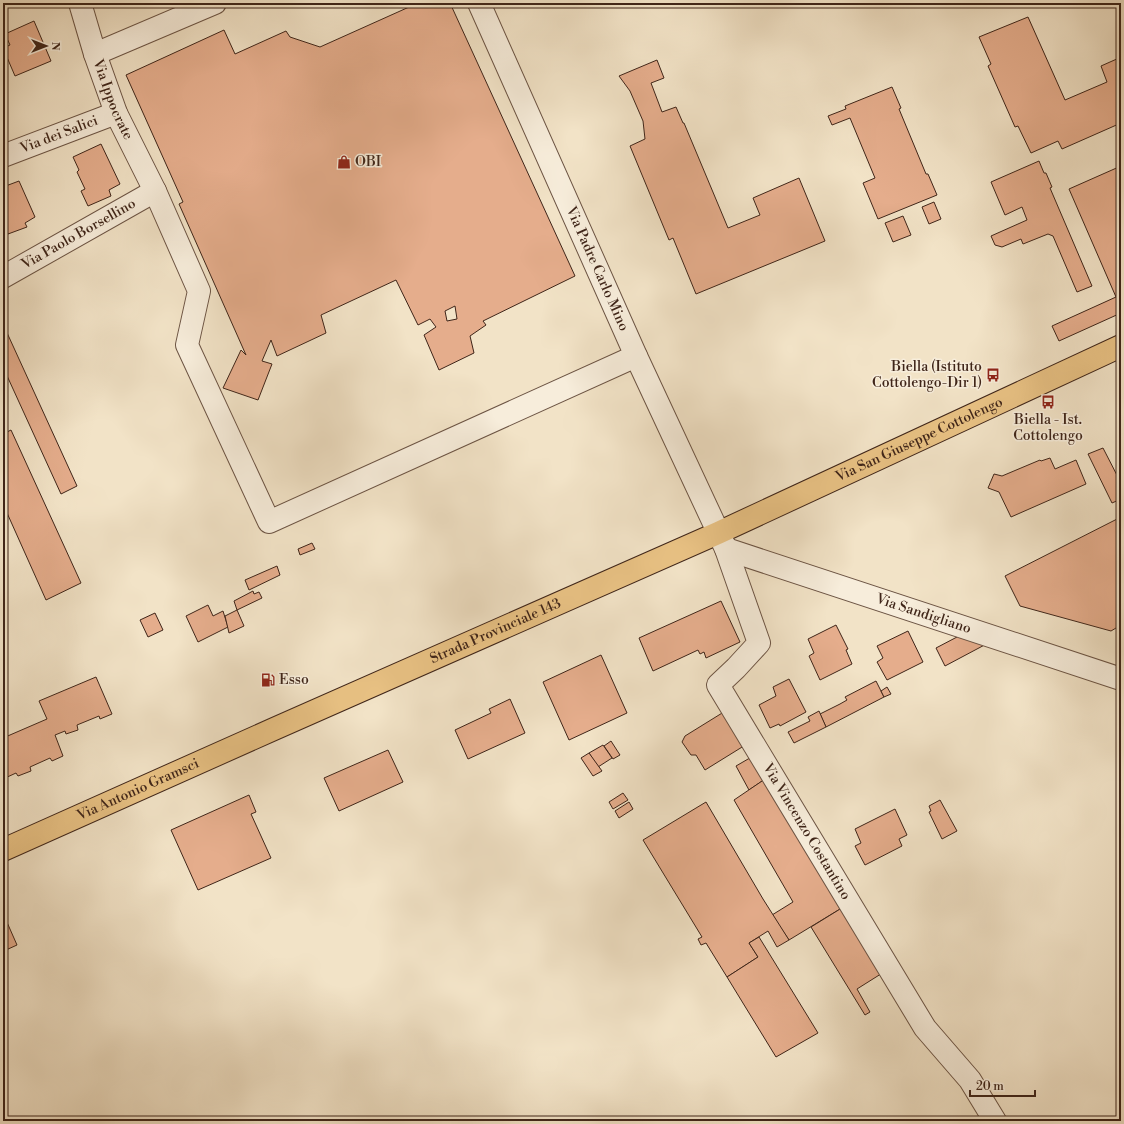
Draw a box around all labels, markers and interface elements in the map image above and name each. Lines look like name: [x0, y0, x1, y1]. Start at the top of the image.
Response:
north arrow: [26, 26, 66, 66]
text: N: [48, 42, 62, 51]
street label: Via Ippocrate: [88, 56, 137, 143]
street label: Via dei Salici: [17, 112, 101, 158]
place label: OBI: [355, 153, 382, 171]
shop icon: OBI: [336, 154, 352, 170]
street label: Via Paolo Borsellino: [17, 195, 139, 274]
street label: Via Padre Carlo Mino: [561, 203, 633, 334]
place label: Biella (Istituto Cottolengo-Dir 1): [872, 358, 982, 392]
bus stop icon: Biella (Istituto Cottolengo-Dir 1): [985, 367, 1001, 383]
street label: Via San Giuseppe Cottolengo: [832, 393, 1006, 487]
bus stop icon: Biella - Ist. Cottolengo: [1040, 394, 1056, 410]
place label: Biella - Ist. Cottolengo: [1013, 411, 1083, 445]
street label: Via Sandigliano: [873, 590, 974, 638]
street label: Strada Provinciale 143: [427, 594, 564, 668]
place label: Esso: [279, 671, 309, 689]
fuel station icon: Esso: [260, 672, 276, 688]
street label: Via Antonio Gramsci: [73, 754, 202, 825]
street label: Via Vincenzo Costantino: [758, 759, 855, 903]
scale bar: [970, 1072, 1035, 1098]
text: 20 m: [976, 1079, 1004, 1094]

